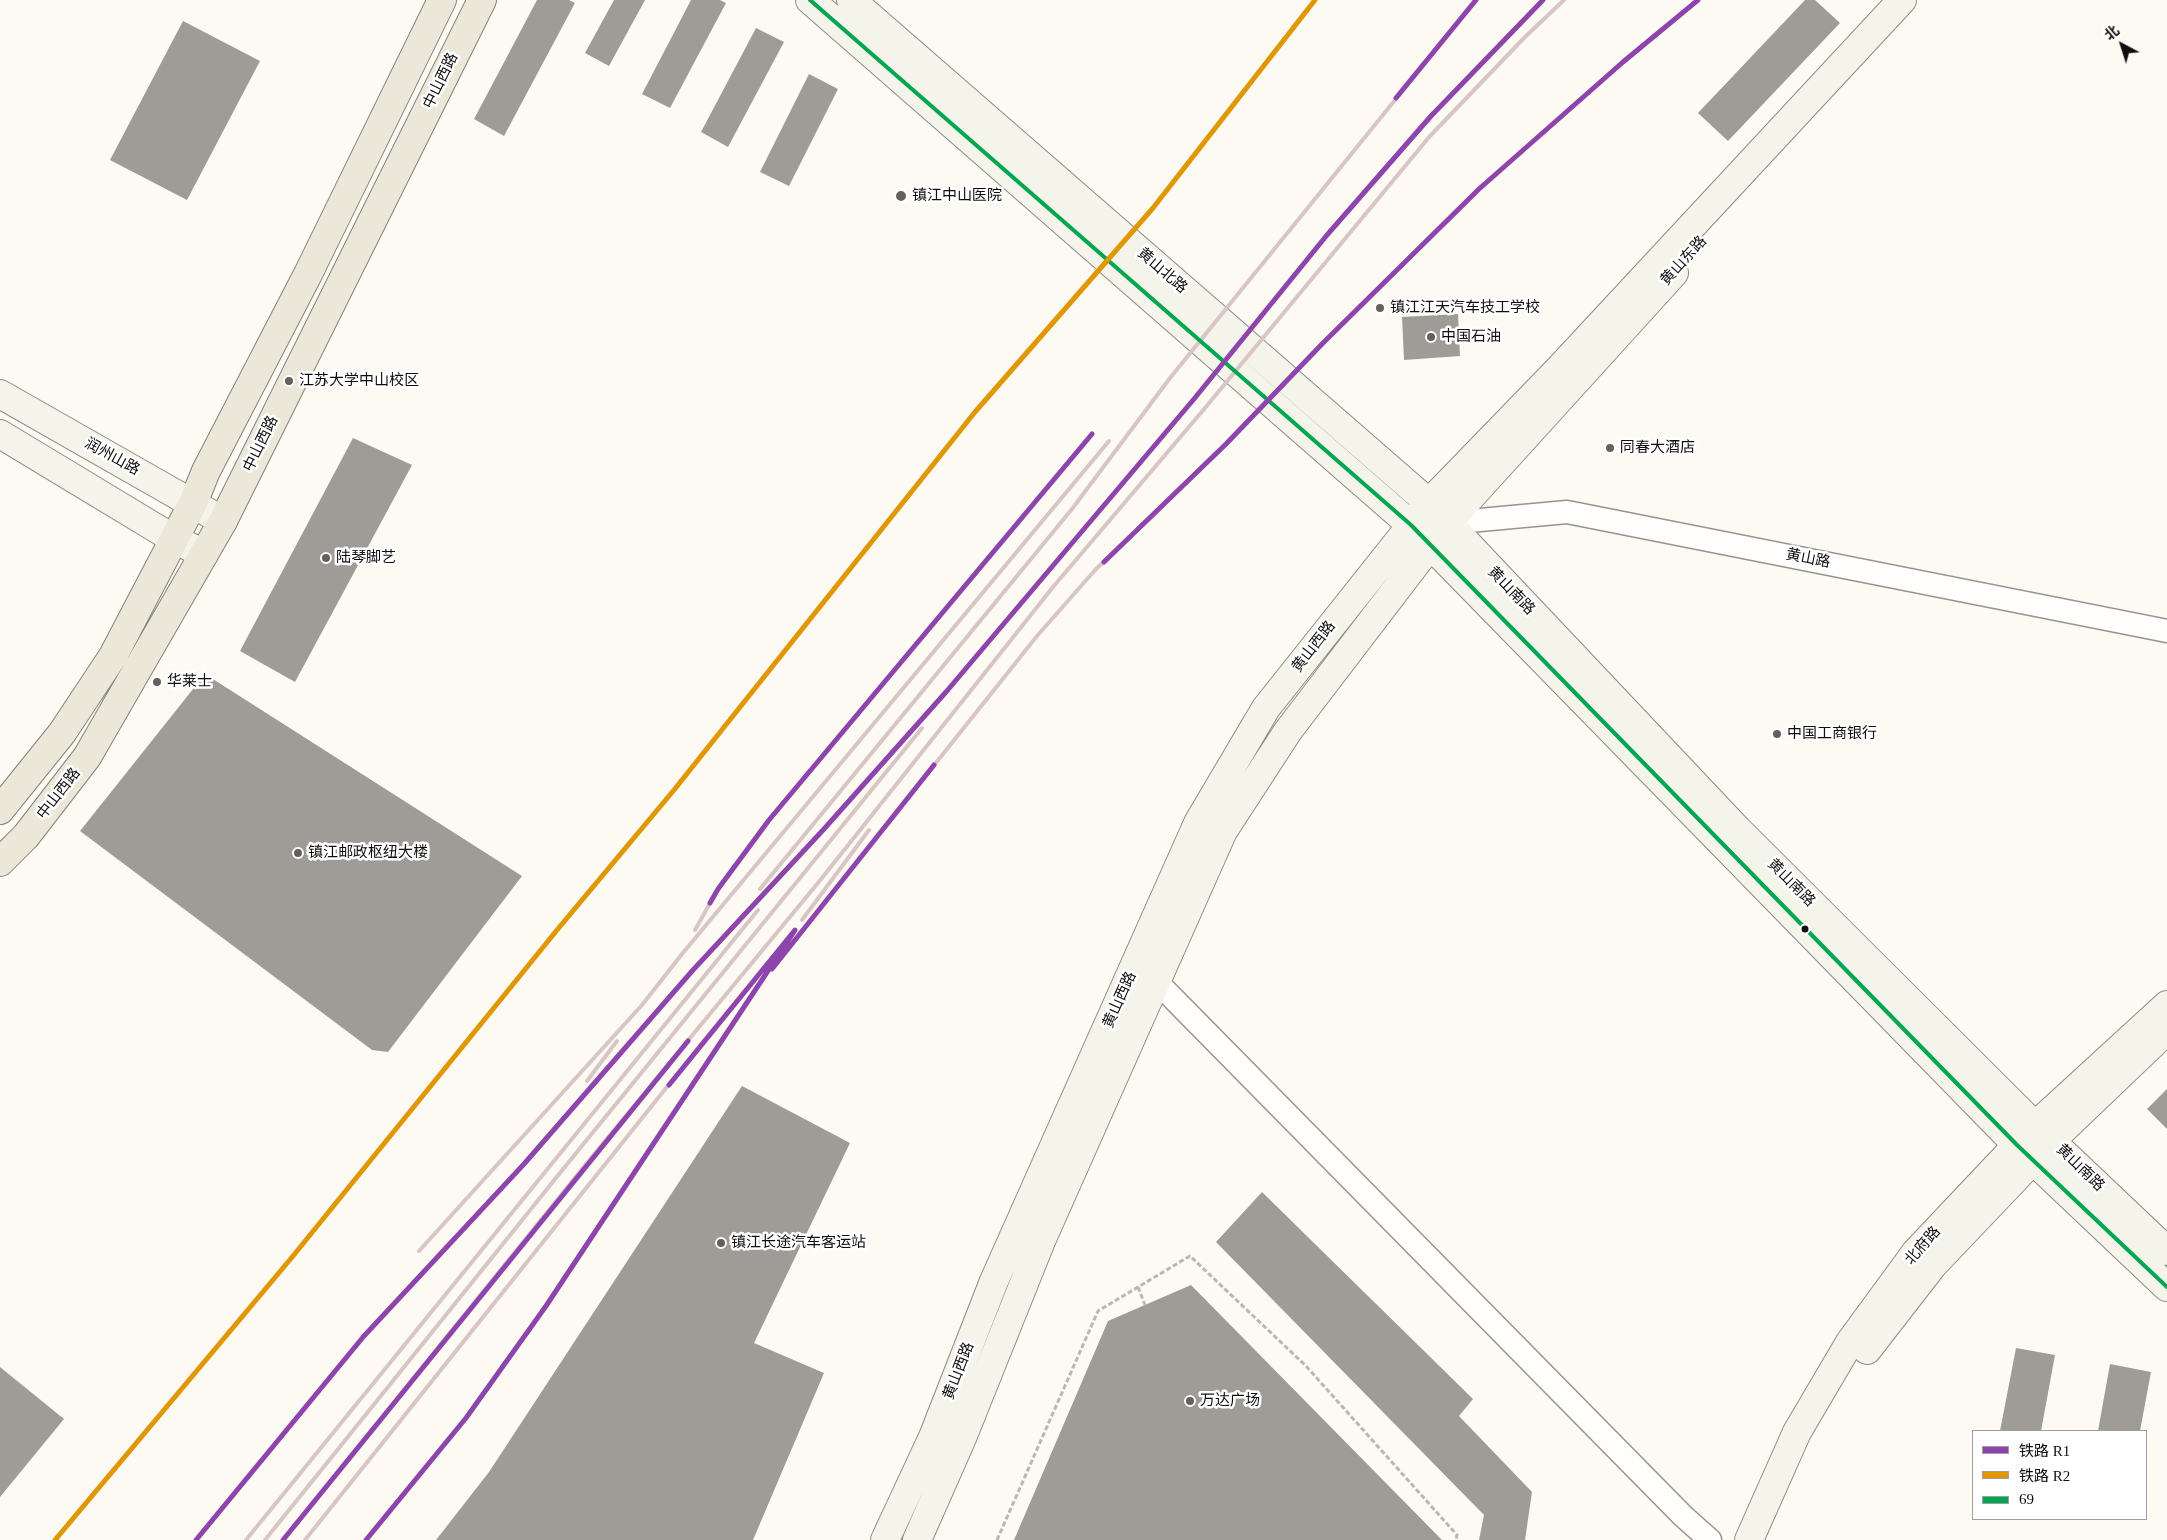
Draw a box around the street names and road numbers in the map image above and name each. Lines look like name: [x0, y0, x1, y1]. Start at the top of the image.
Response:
street label: 中山西路: [420, 50, 462, 112]
street label: 黄山东路: [1657, 233, 1711, 289]
street label: 黄山北路: [1133, 245, 1191, 297]
street label: 中山西路: [240, 413, 282, 475]
street label: 润州山路: [81, 435, 143, 479]
street label: 黄山路: [1784, 546, 1832, 572]
street label: 黄山南路: [1484, 563, 1538, 619]
street label: 黄山西路: [1288, 618, 1340, 676]
street label: 中山西路: [33, 765, 85, 823]
street label: 黄山南路: [1763, 855, 1819, 911]
street label: 黄山西路: [1100, 969, 1140, 1031]
street label: 黄山南路: [2052, 1141, 2108, 1195]
street label: 北府路: [1901, 1223, 1945, 1269]
street label: 黄山西路: [940, 1340, 978, 1402]

